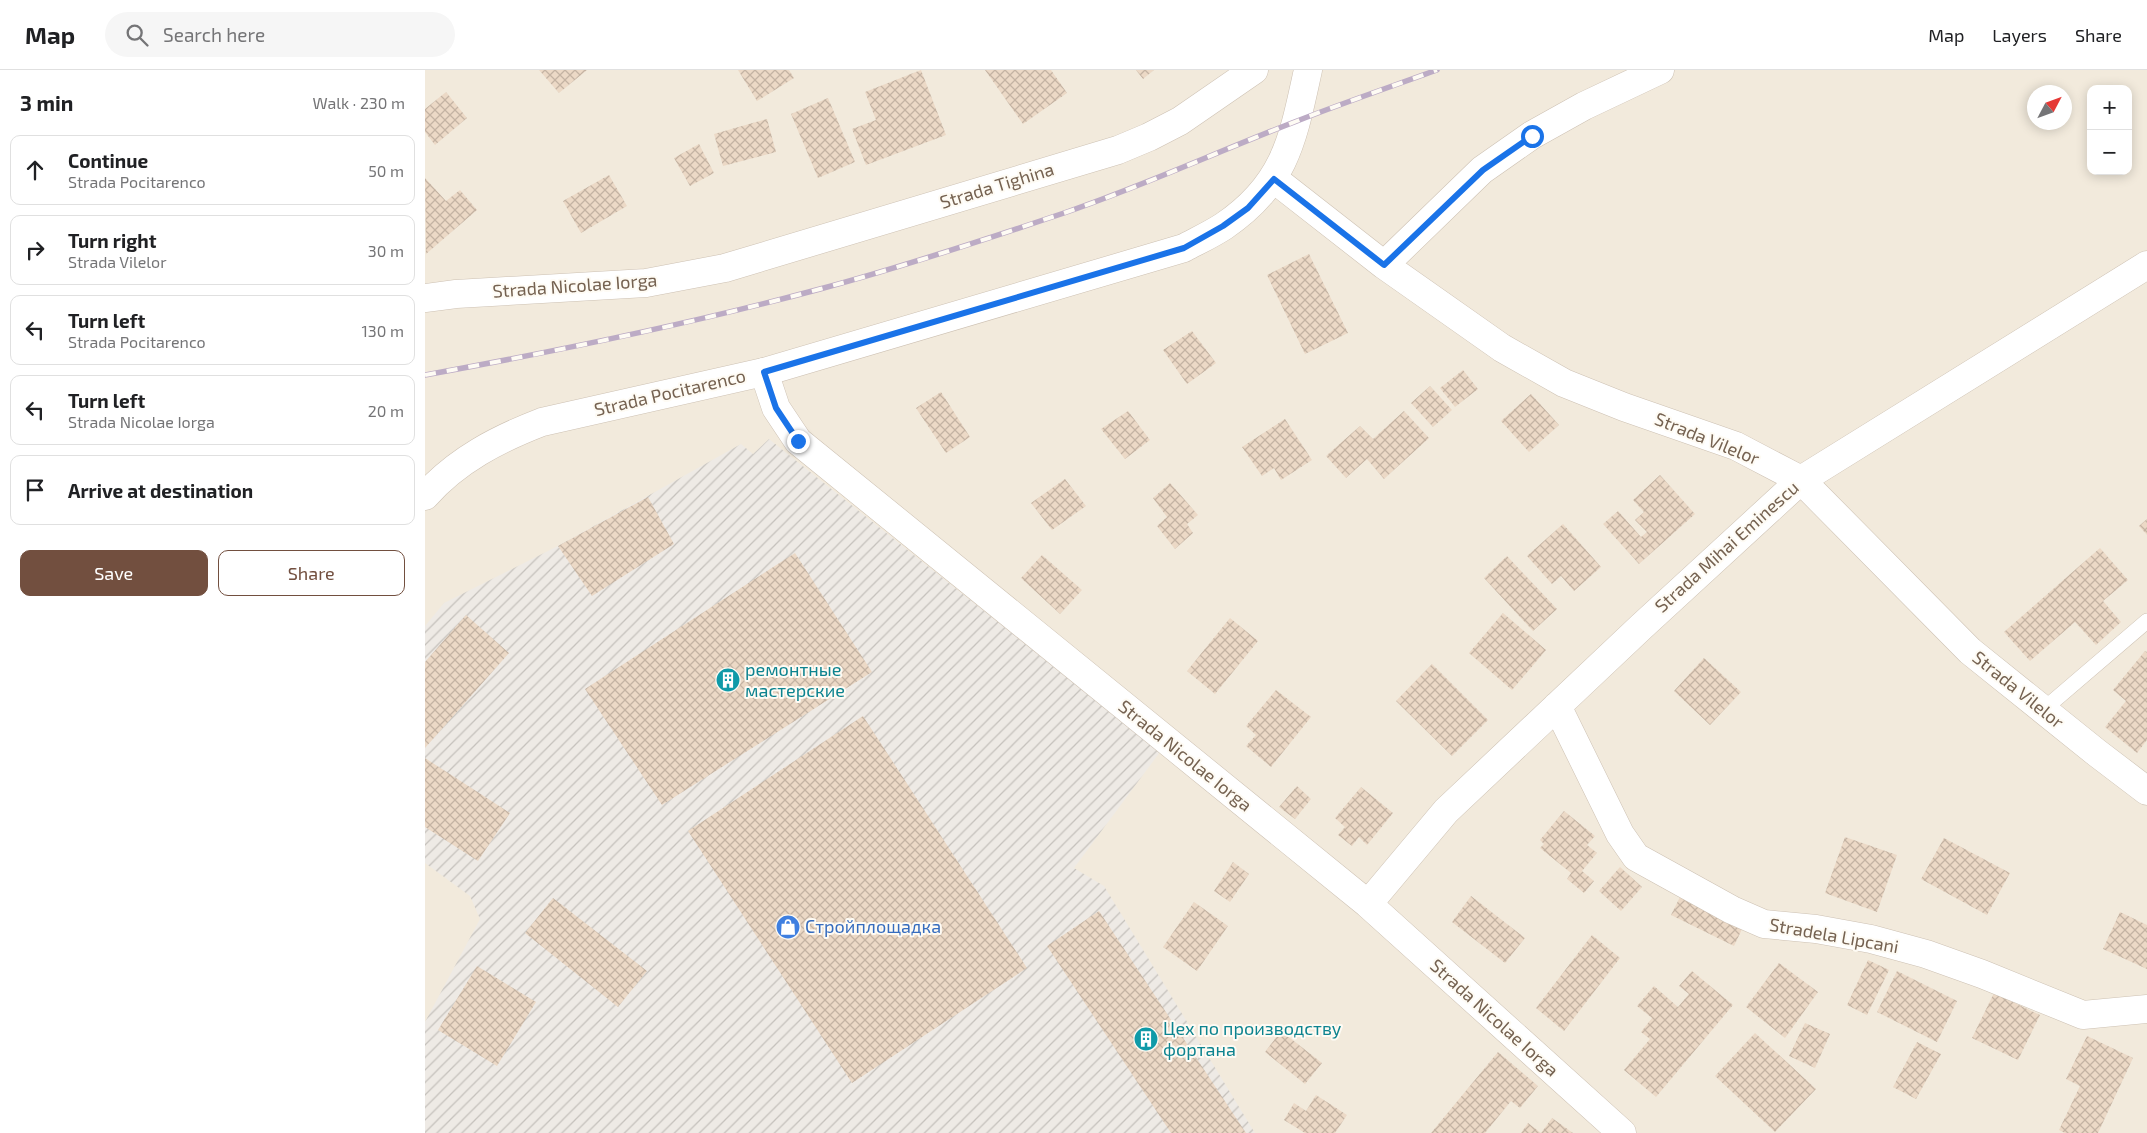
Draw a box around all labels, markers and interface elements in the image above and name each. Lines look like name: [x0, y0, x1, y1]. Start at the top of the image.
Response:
search box: [105, 12, 455, 57]
text: Map: [25, 20, 75, 49]
icon: search: [123, 21, 151, 49]
text: Search here: [163, 23, 265, 46]
text: Map: [1928, 24, 1964, 46]
text: Layers: [1992, 24, 2047, 46]
text: Share: [2075, 24, 2122, 46]
north arrow: [2027, 85, 2072, 130]
map controls: [2087, 85, 2132, 175]
button: +: [2087, 85, 2132, 130]
text: 3 min: [20, 90, 73, 115]
text: Walk · 230 m: [312, 93, 405, 112]
route start: [1521, 125, 1544, 148]
button: −: [2087, 130, 2132, 175]
text: Continue: [68, 149, 148, 172]
icon: ahead: [21, 156, 49, 184]
street label: Strada Tighina: [937, 157, 1056, 213]
text: 50 m: [368, 161, 404, 180]
text: Strada Pocitarenco: [68, 172, 206, 191]
text: Turn right: [68, 229, 156, 252]
icon: right: [21, 236, 49, 264]
text: 30 m: [368, 241, 404, 260]
text: Strada Vilelor: [68, 252, 167, 271]
street label: Strada Nicolae Iorga: [492, 268, 658, 302]
text: Turn left: [68, 309, 145, 332]
icon: left: [21, 316, 49, 344]
text: 130 m: [362, 321, 404, 340]
text: Strada Pocitarenco: [68, 332, 206, 351]
street label: Strada Pocitarenco: [592, 364, 748, 420]
text: Turn left: [68, 389, 145, 412]
icon: left: [21, 396, 49, 424]
text: 20 m: [368, 401, 404, 420]
street label: Strada Vilelor: [1652, 407, 1763, 469]
text: Strada Nicolae Iorga: [68, 412, 215, 431]
route end: [787, 430, 810, 453]
icon: arrive: [21, 476, 49, 504]
street label: Strada Mihai Eminescu: [1650, 476, 1803, 617]
text: Arrive at destination: [68, 479, 253, 502]
button: Save: [20, 550, 208, 596]
button: Share: [218, 550, 405, 596]
street label: Strada Vilelor: [1969, 646, 2069, 733]
place label: ремонтные мастерские: [745, 658, 845, 701]
building icon: ремонтные мастерские: [715, 667, 741, 693]
street label: Strada Nicolae Iorga: [1115, 695, 1257, 816]
street label: Stradela Lipcani: [1768, 913, 1901, 957]
shop icon: Стройплощадка: [775, 914, 801, 940]
place label: Стройплощадка: [805, 915, 941, 937]
street label: Strada Nicolae Iorga: [1426, 954, 1563, 1081]
place label: Цех по производству фортана: [1163, 1017, 1342, 1060]
building icon: Цех по производству фортана: [1133, 1026, 1159, 1052]

